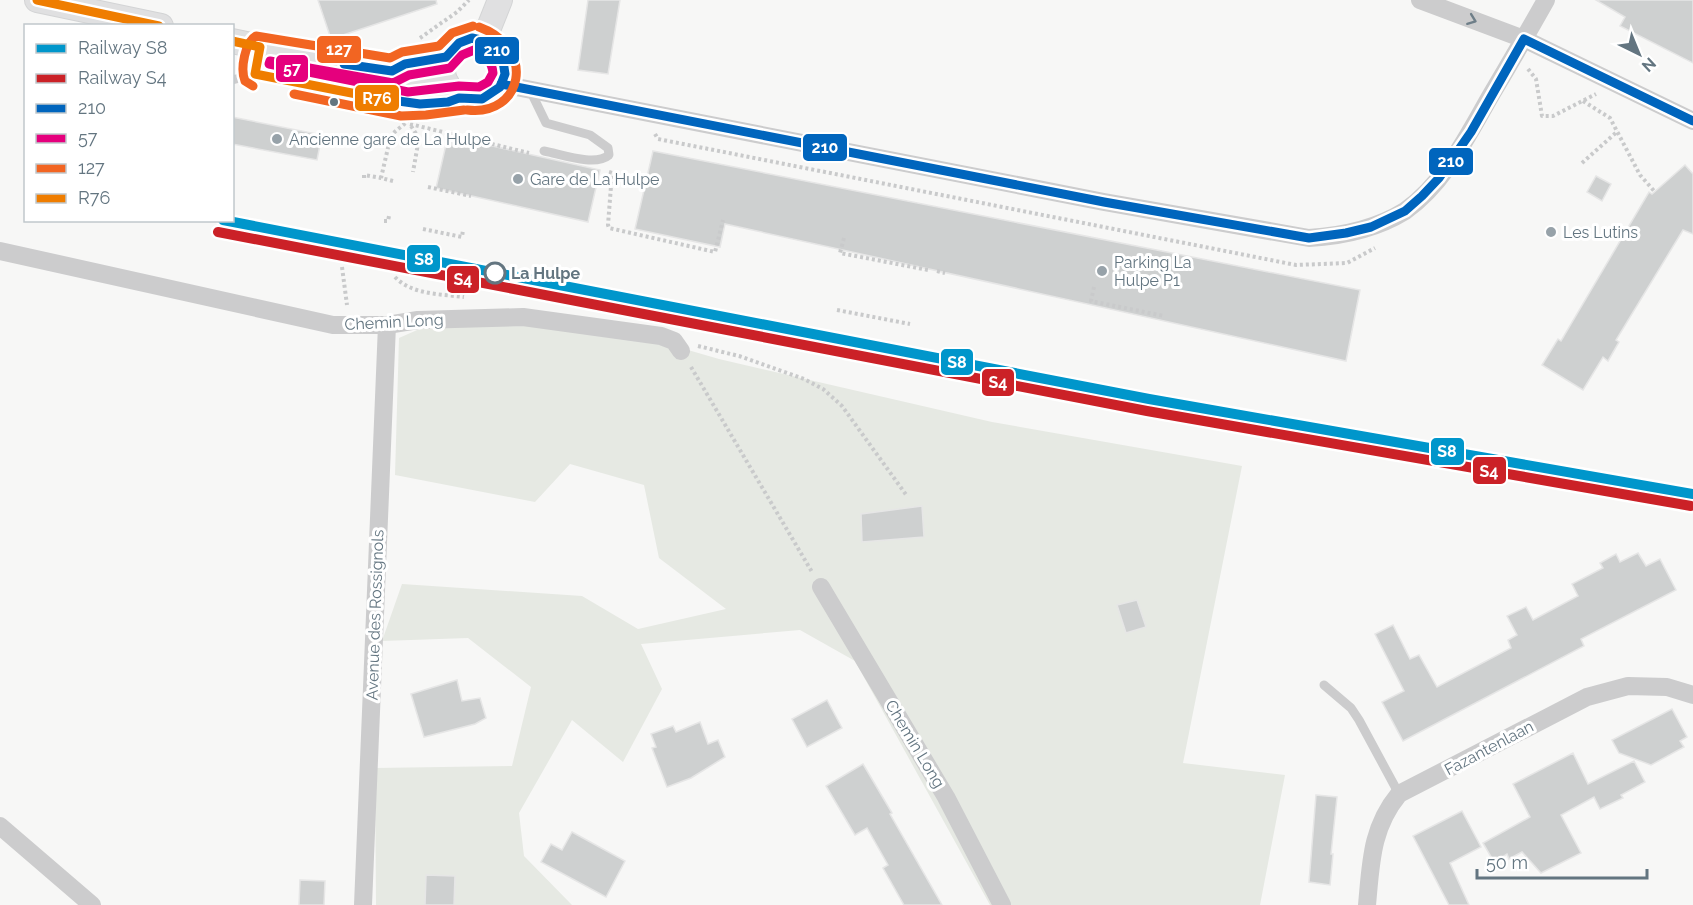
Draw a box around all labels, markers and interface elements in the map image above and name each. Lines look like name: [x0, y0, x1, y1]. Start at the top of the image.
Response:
one-way arrow: [1466, 12, 1477, 25]
legend: [24, 24, 234, 222]
north arrow: [1609, 24, 1669, 84]
line badge: 127: [316, 35, 362, 64]
line badge: 210: [474, 36, 520, 65]
text: Railway S8: [78, 37, 167, 58]
text: 127: [326, 40, 352, 59]
text: 210: [484, 41, 511, 60]
text: N: [1638, 53, 1660, 76]
line badge: 57: [275, 54, 309, 83]
text: 57: [283, 59, 301, 78]
text: Railway S4: [78, 67, 167, 88]
line badge: R76: [354, 84, 400, 112]
text: R76: [362, 89, 392, 108]
unlabelled marker: [328, 96, 340, 108]
text: 210: [78, 97, 106, 118]
text: 57: [78, 127, 98, 148]
place label: Ancienne gare de La Hulpe: [289, 130, 491, 149]
marker: Ancienne gare de La Hulpe: [270, 132, 284, 146]
line badge: 210: [802, 133, 848, 162]
text: 210: [812, 138, 839, 157]
line badge: 210: [1428, 147, 1474, 176]
text: 210: [1438, 152, 1465, 171]
text: 127: [78, 157, 105, 178]
place label: Gare de La Hulpe: [530, 170, 660, 189]
marker: Gare de La Hulpe: [511, 172, 525, 186]
text: R76: [78, 187, 110, 208]
place label: Les Lutins: [1563, 223, 1638, 242]
marker: Les Lutins: [1544, 225, 1558, 239]
line badge: S8: [406, 244, 441, 273]
text: S8: [414, 250, 434, 269]
place label: Parking La Hulpe P1: [1114, 253, 1192, 290]
marker: La Hulpe: [484, 262, 506, 284]
place label: La Hulpe: [511, 264, 580, 283]
marker: Parking La Hulpe P1: [1095, 264, 1109, 278]
line badge: S4: [446, 265, 480, 294]
text: S4: [454, 270, 472, 289]
street label: Chemin Long: [344, 310, 444, 334]
line badge: S8: [940, 348, 974, 376]
text: S8: [947, 353, 967, 372]
line badge: S4: [981, 368, 1015, 397]
text: S4: [989, 373, 1007, 392]
line badge: S8: [1430, 437, 1465, 466]
text: S8: [1437, 442, 1457, 461]
line badge: S4: [1472, 456, 1507, 485]
text: S4: [1480, 462, 1498, 481]
street label: Avenue des Rossignols: [363, 529, 387, 701]
street label: Chemin Long: [881, 697, 949, 791]
street label: Fazantenlaan: [1441, 717, 1537, 779]
scale bar: [1477, 842, 1646, 880]
text: 50 m: [1486, 852, 1528, 873]

